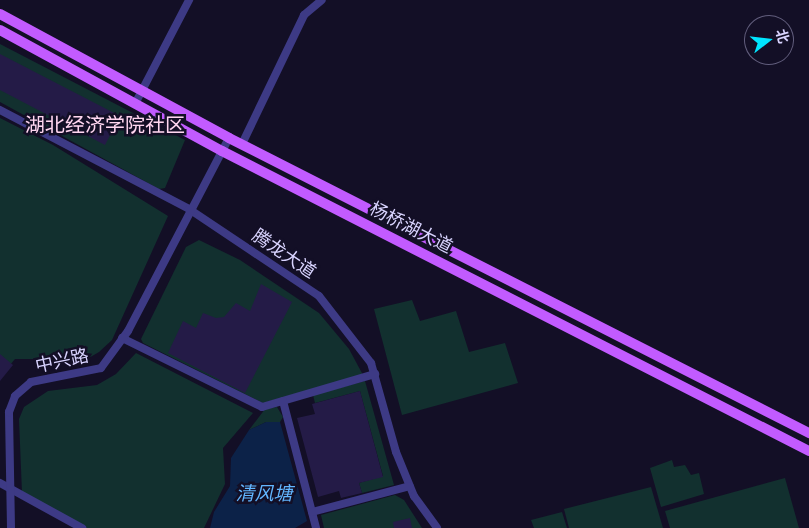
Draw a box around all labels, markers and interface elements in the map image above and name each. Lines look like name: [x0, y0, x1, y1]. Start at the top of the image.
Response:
north arrow: [744, 15, 794, 65]
text: 北: [773, 27, 792, 45]
district label: 湖北经济学院社区: [25, 113, 185, 137]
street label: 杨桥湖大道: [366, 198, 456, 258]
street label: 腾龙大道: [248, 225, 320, 283]
street label: 中兴路: [33, 345, 91, 377]
water label: 清风塘: [236, 483, 292, 505]

